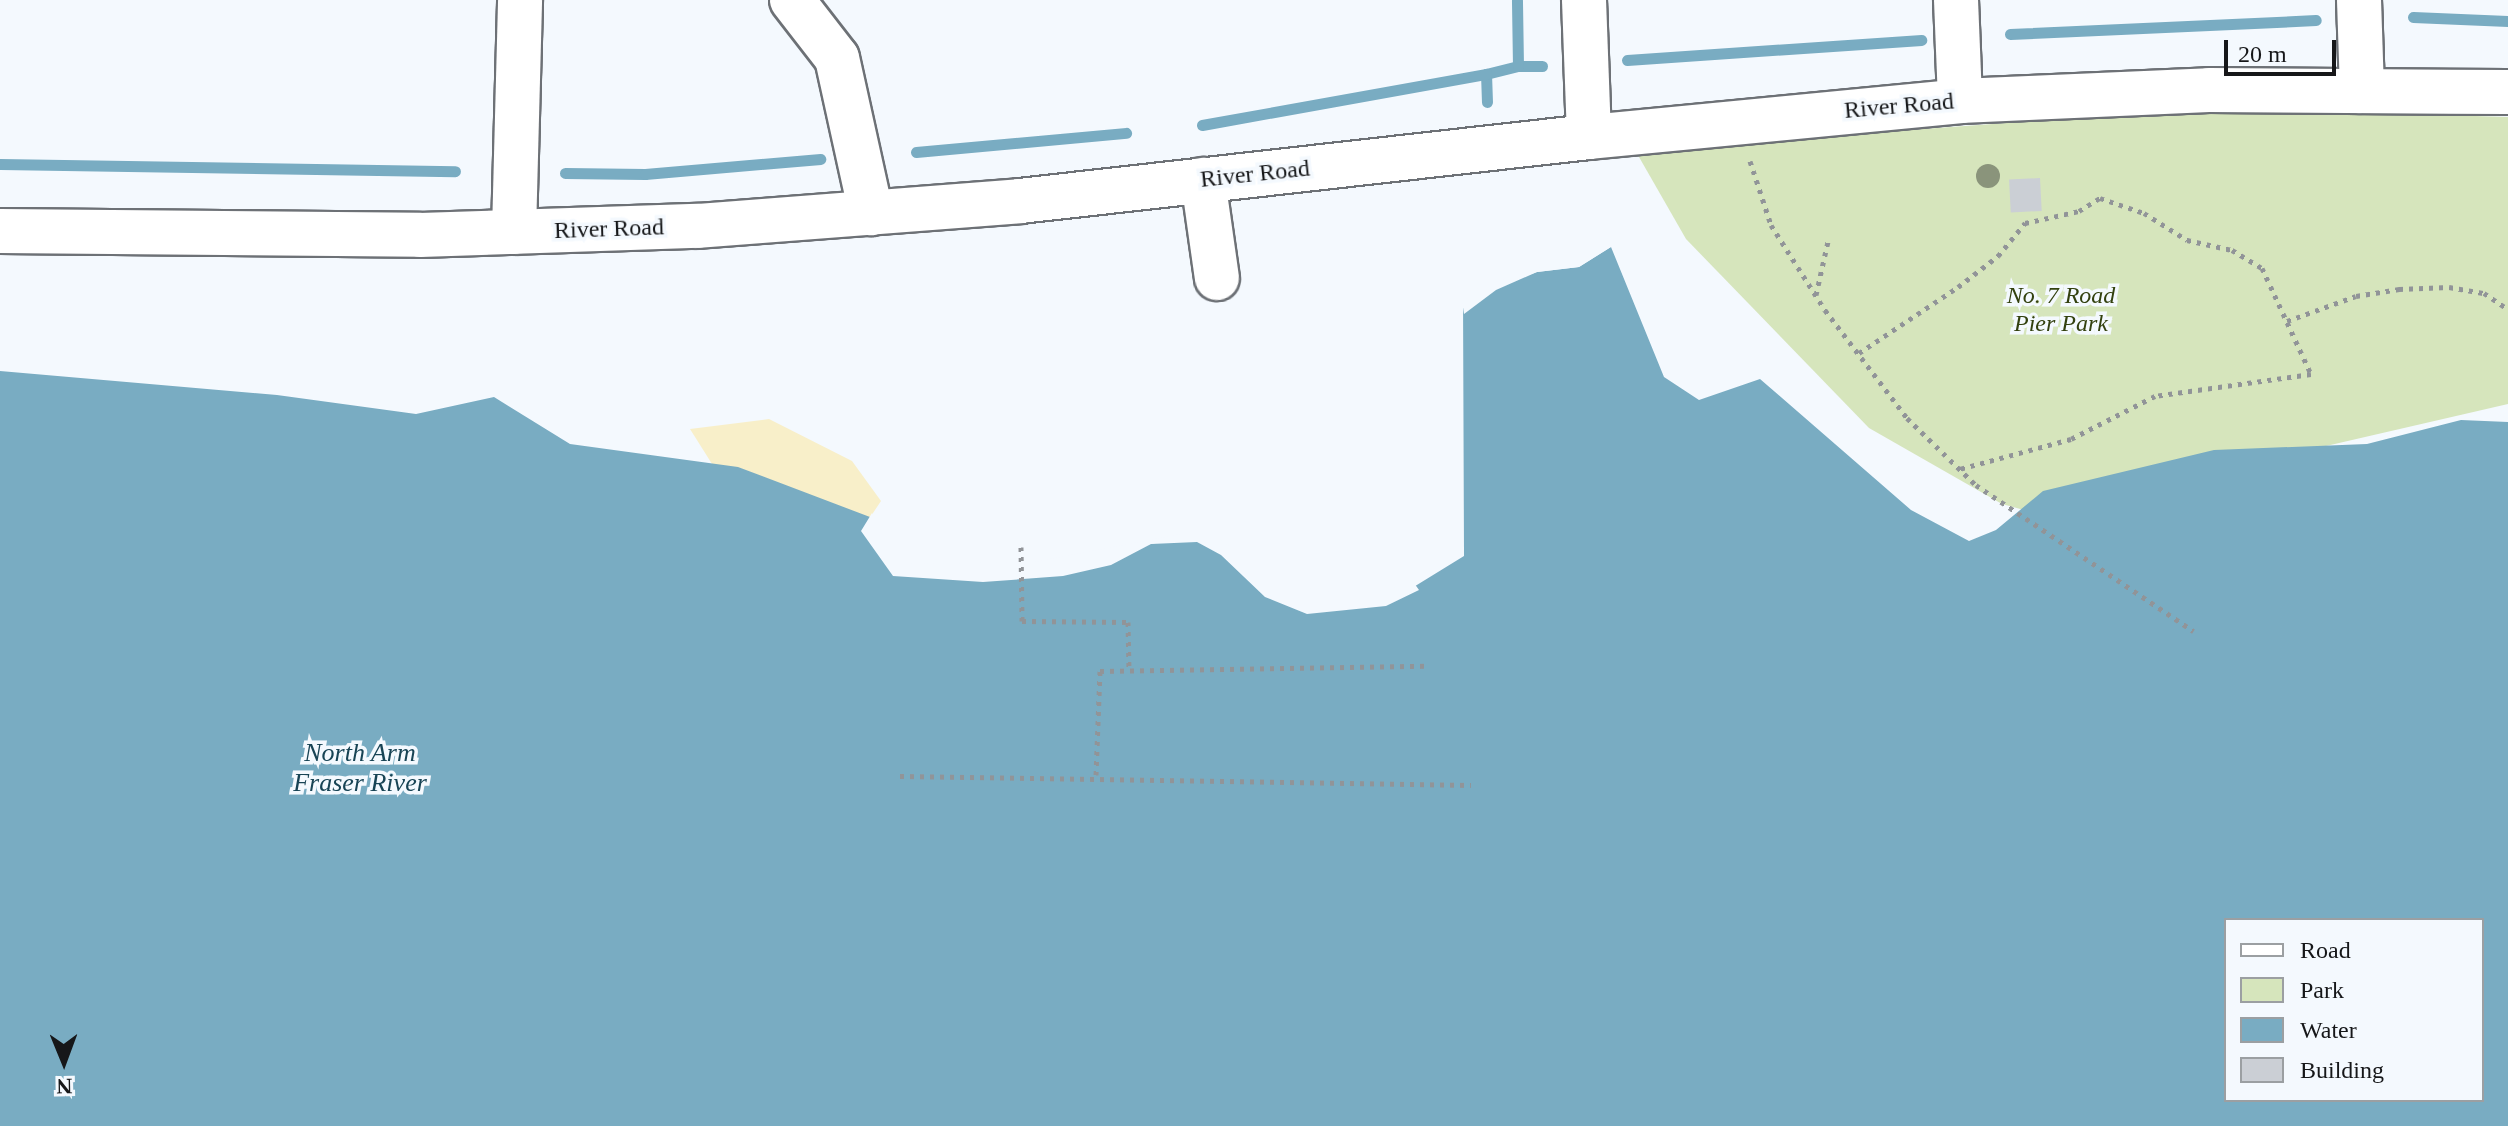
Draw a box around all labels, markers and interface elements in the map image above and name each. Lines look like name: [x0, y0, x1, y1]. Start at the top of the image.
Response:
scale bar: [2228, 24, 2340, 74]
text: 20 m: [2238, 41, 2287, 67]
street label: River Road: [1843, 87, 1955, 125]
street label: River Road: [1199, 154, 1311, 194]
street label: River Road: [554, 213, 664, 245]
park label: No. 7 Road Pier Park: [2007, 282, 2115, 338]
water label: North Arm Fraser River: [293, 737, 427, 798]
legend: [2224, 918, 2484, 1102]
text: Road: [2300, 937, 2351, 963]
text: Park: [2300, 977, 2344, 1003]
text: Water: [2300, 1017, 2357, 1043]
north arrow: [24, 1022, 104, 1102]
text: Building: [2300, 1057, 2384, 1083]
text: N: [56, 1074, 73, 1099]

